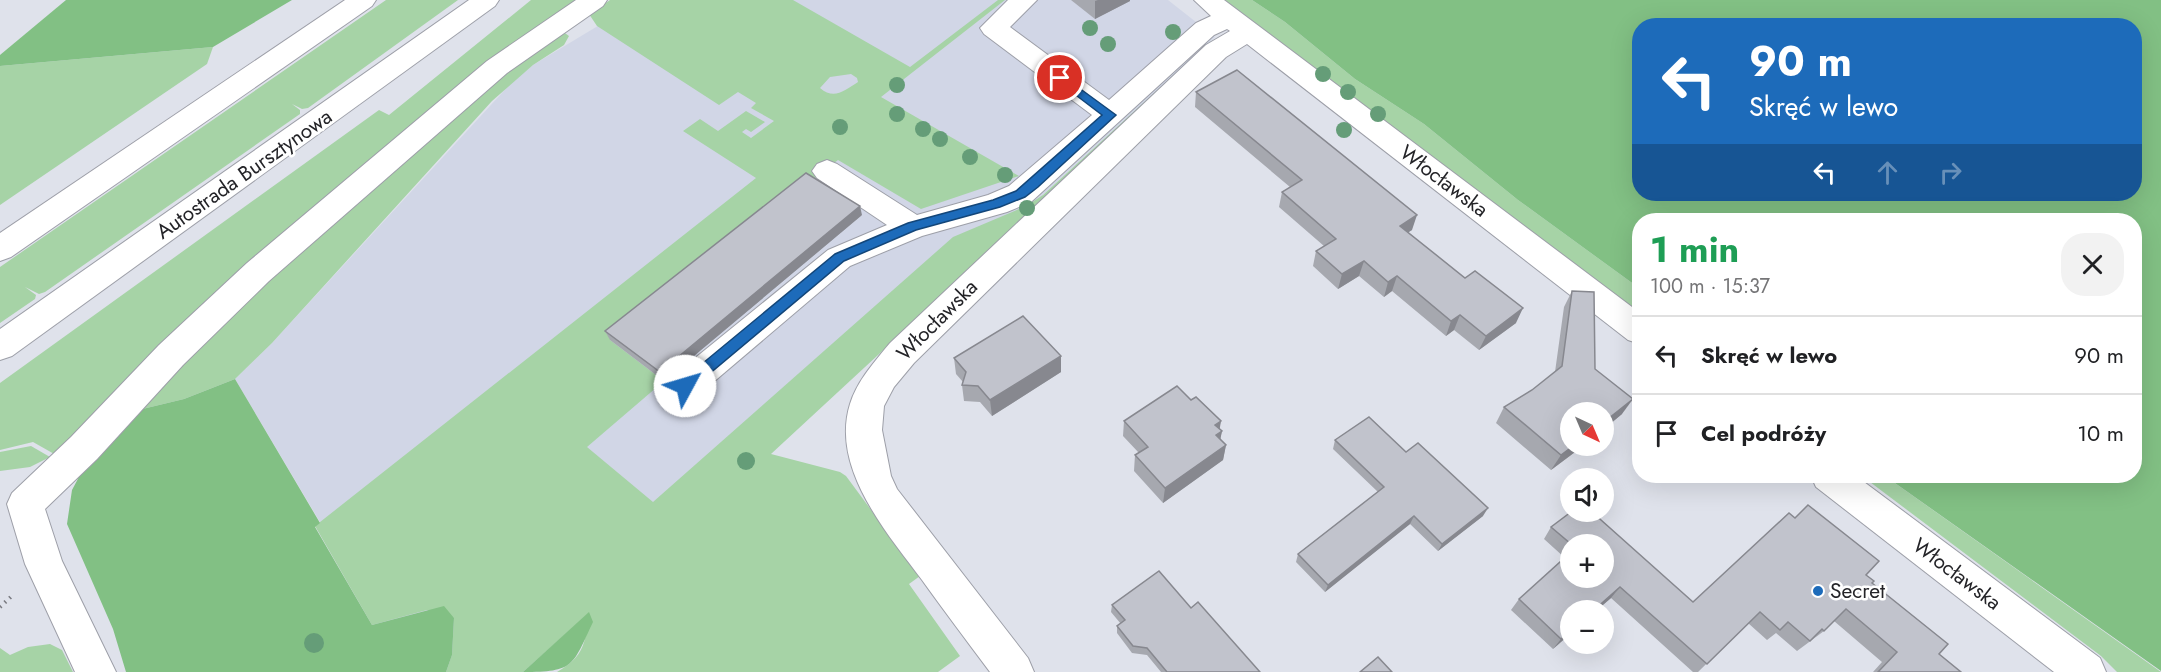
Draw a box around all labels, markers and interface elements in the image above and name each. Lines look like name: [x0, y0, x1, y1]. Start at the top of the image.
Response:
text: 90 m: [1749, 31, 1852, 92]
icon: left: [1650, 42, 1728, 120]
pin: [1034, 52, 1085, 103]
icon: arrive: [1043, 61, 1076, 94]
text: Skręć w lewo: [1749, 87, 1898, 126]
street label: Autostrada Bursztynowa: [150, 102, 338, 246]
street label: Włocławska: [1393, 138, 1495, 224]
icon: left: [1808, 156, 1841, 189]
icon: ahead: [1871, 156, 1904, 189]
icon: right: [1934, 156, 1967, 189]
text: 1 min: [1650, 223, 1739, 275]
button: close: [2061, 233, 2124, 296]
text: 100 m · 15:37: [1650, 272, 1770, 301]
street label: Włocławska: [890, 273, 984, 367]
icon: left: [1650, 339, 1683, 372]
text: Skręć w lewo: [1701, 339, 1837, 371]
text: 90 m: [2074, 339, 2124, 371]
position arrow: [653, 354, 717, 418]
north arrow: [1560, 402, 1614, 456]
map controls: [1560, 402, 1614, 654]
icon: arrive: [1650, 417, 1683, 450]
text: Cel podróży: [1701, 417, 1826, 449]
text: 10 m: [2077, 417, 2124, 449]
button: sound: [1560, 468, 1614, 522]
street label: Włocławska: [1906, 531, 2008, 617]
button: +: [1560, 534, 1614, 588]
place label: Secret: [1830, 576, 1885, 606]
marker: Secret: [1811, 584, 1825, 598]
button: −: [1560, 600, 1614, 654]

